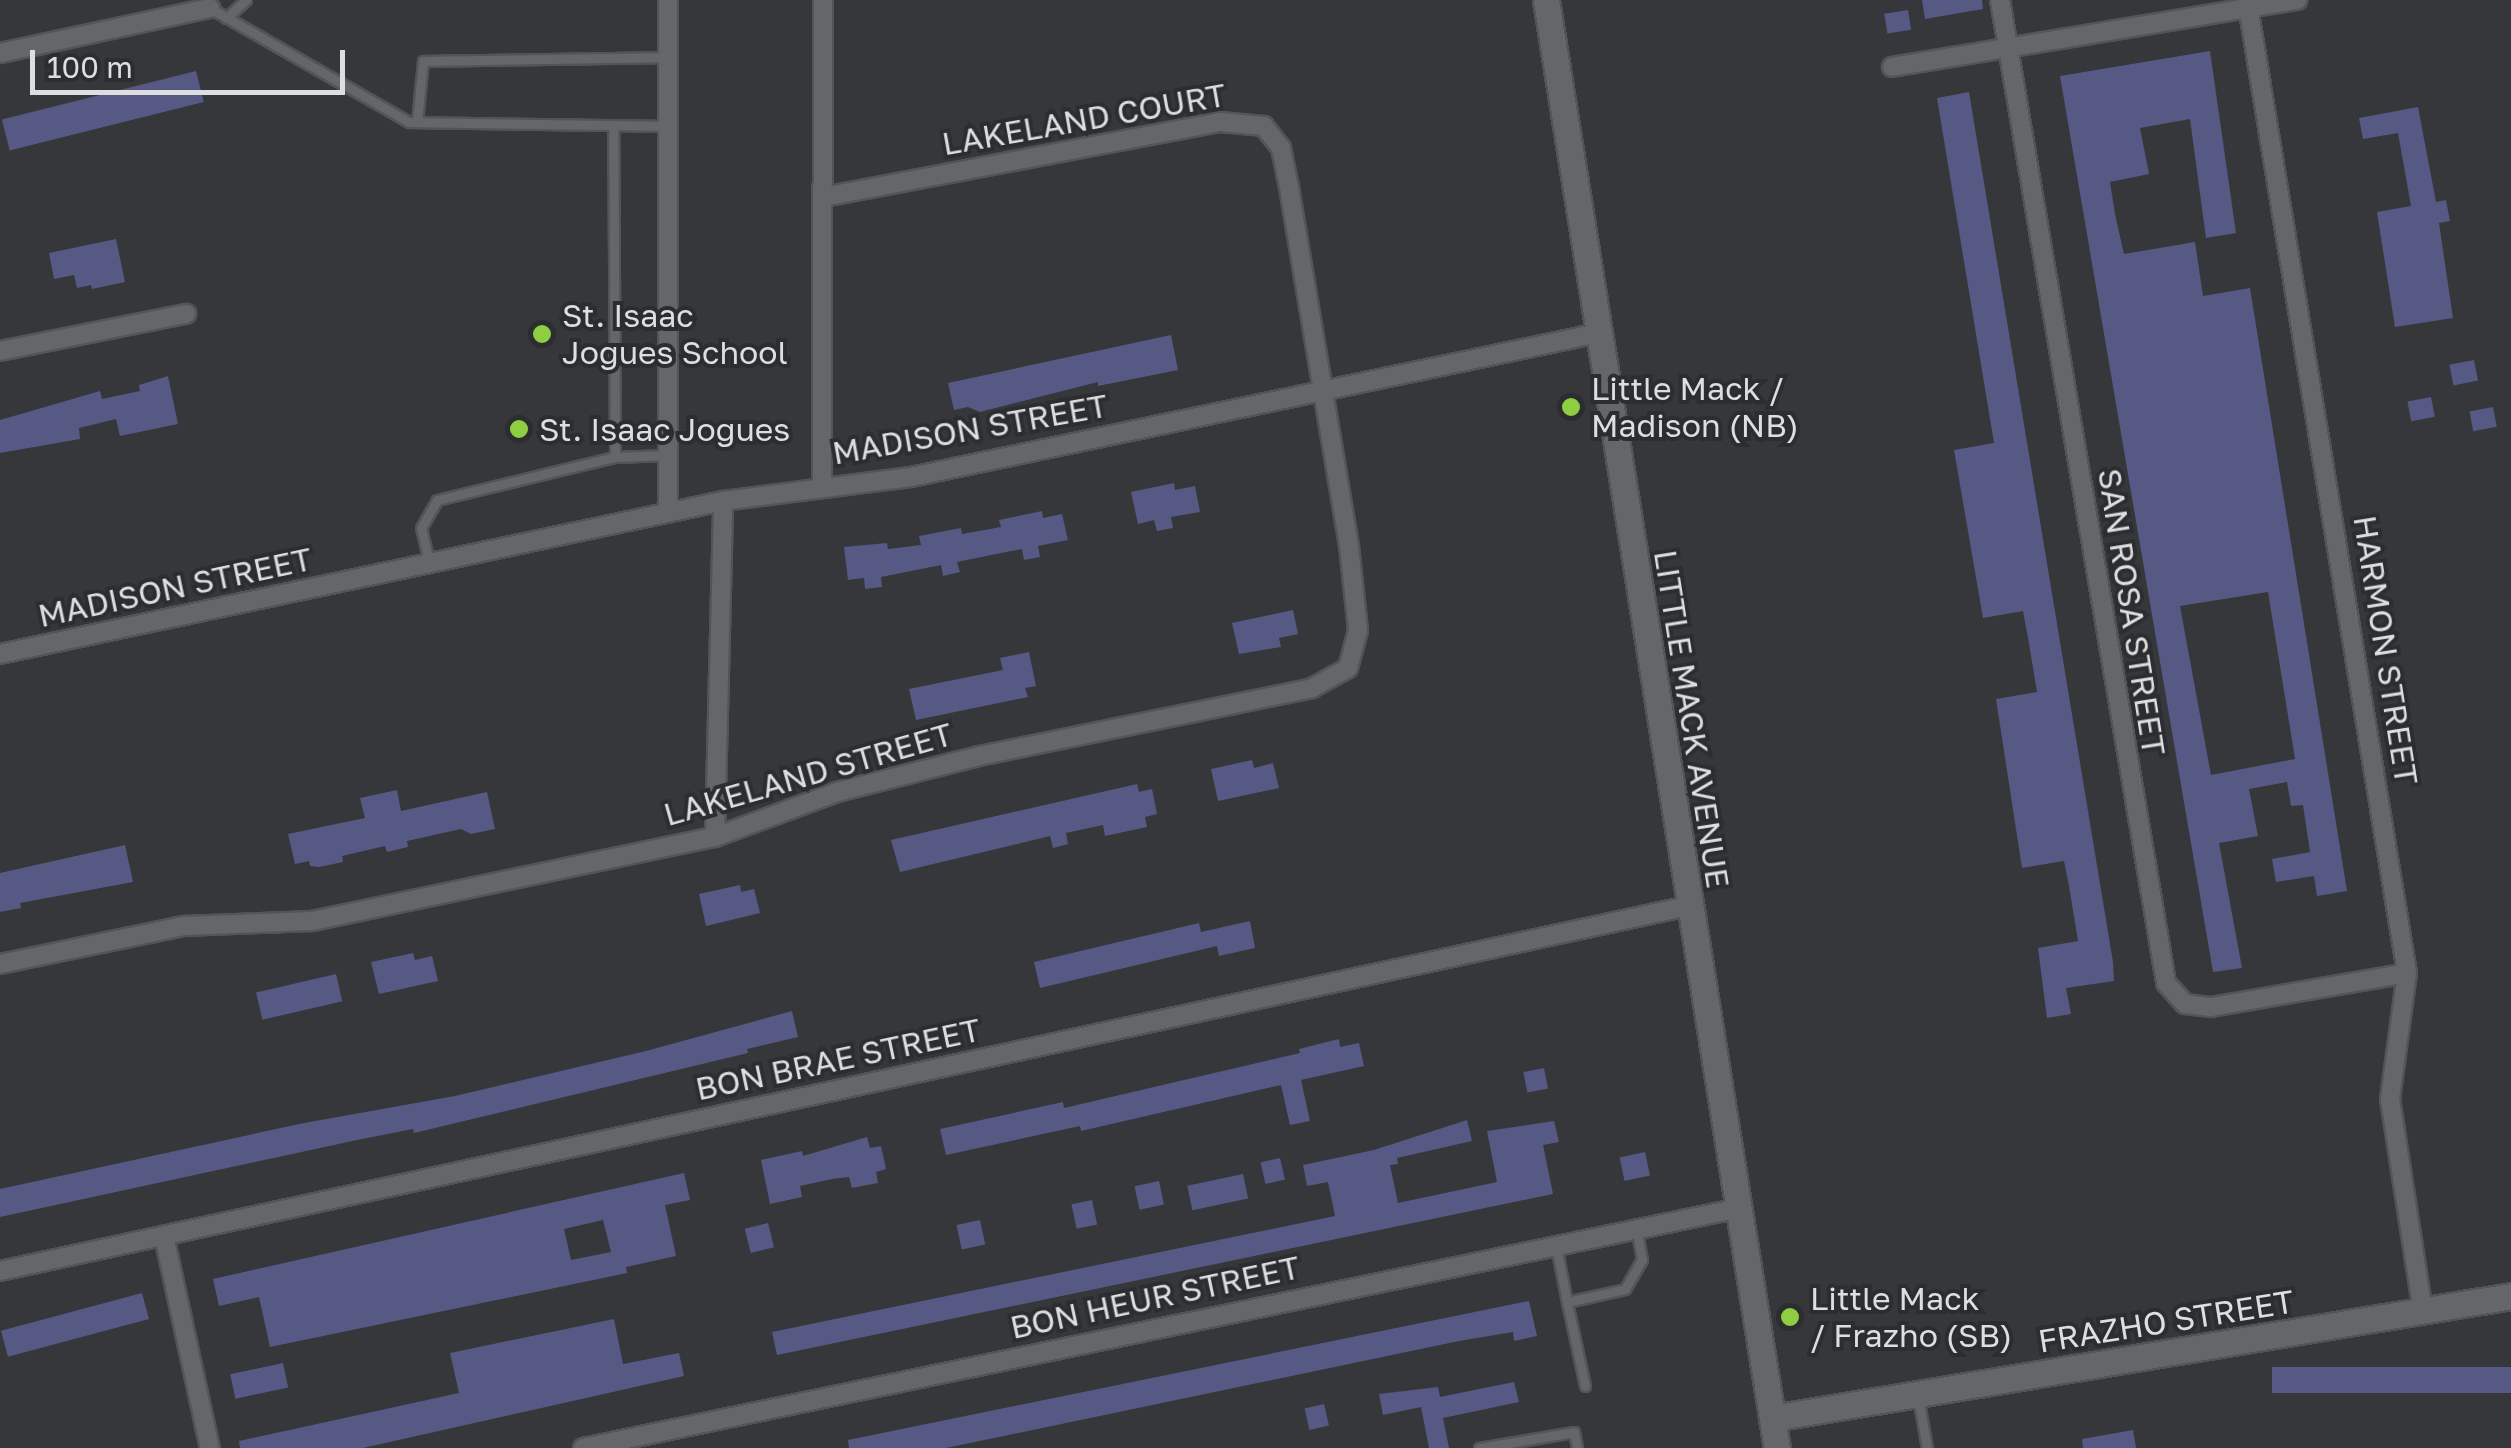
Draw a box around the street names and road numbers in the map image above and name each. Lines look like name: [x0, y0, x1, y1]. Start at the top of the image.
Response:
street label: LAKELAND COURT: [939, 75, 1229, 163]
street label: MADISON STREET: [829, 386, 1111, 472]
street label: SAN ROSA STREET: [2090, 466, 2174, 758]
street label: HARMON STREET: [2346, 513, 2426, 787]
street label: MADISON STREET: [35, 539, 315, 635]
street label: LITTLE MACK AVENUE: [1646, 547, 1738, 891]
street label: LAKELAND STREET: [659, 714, 957, 834]
street label: BON BRAE STREET: [692, 1010, 984, 1108]
street label: BON HEUR STREET: [1007, 1248, 1303, 1346]
street label: FRAZHO STREET: [2035, 1282, 2297, 1360]

